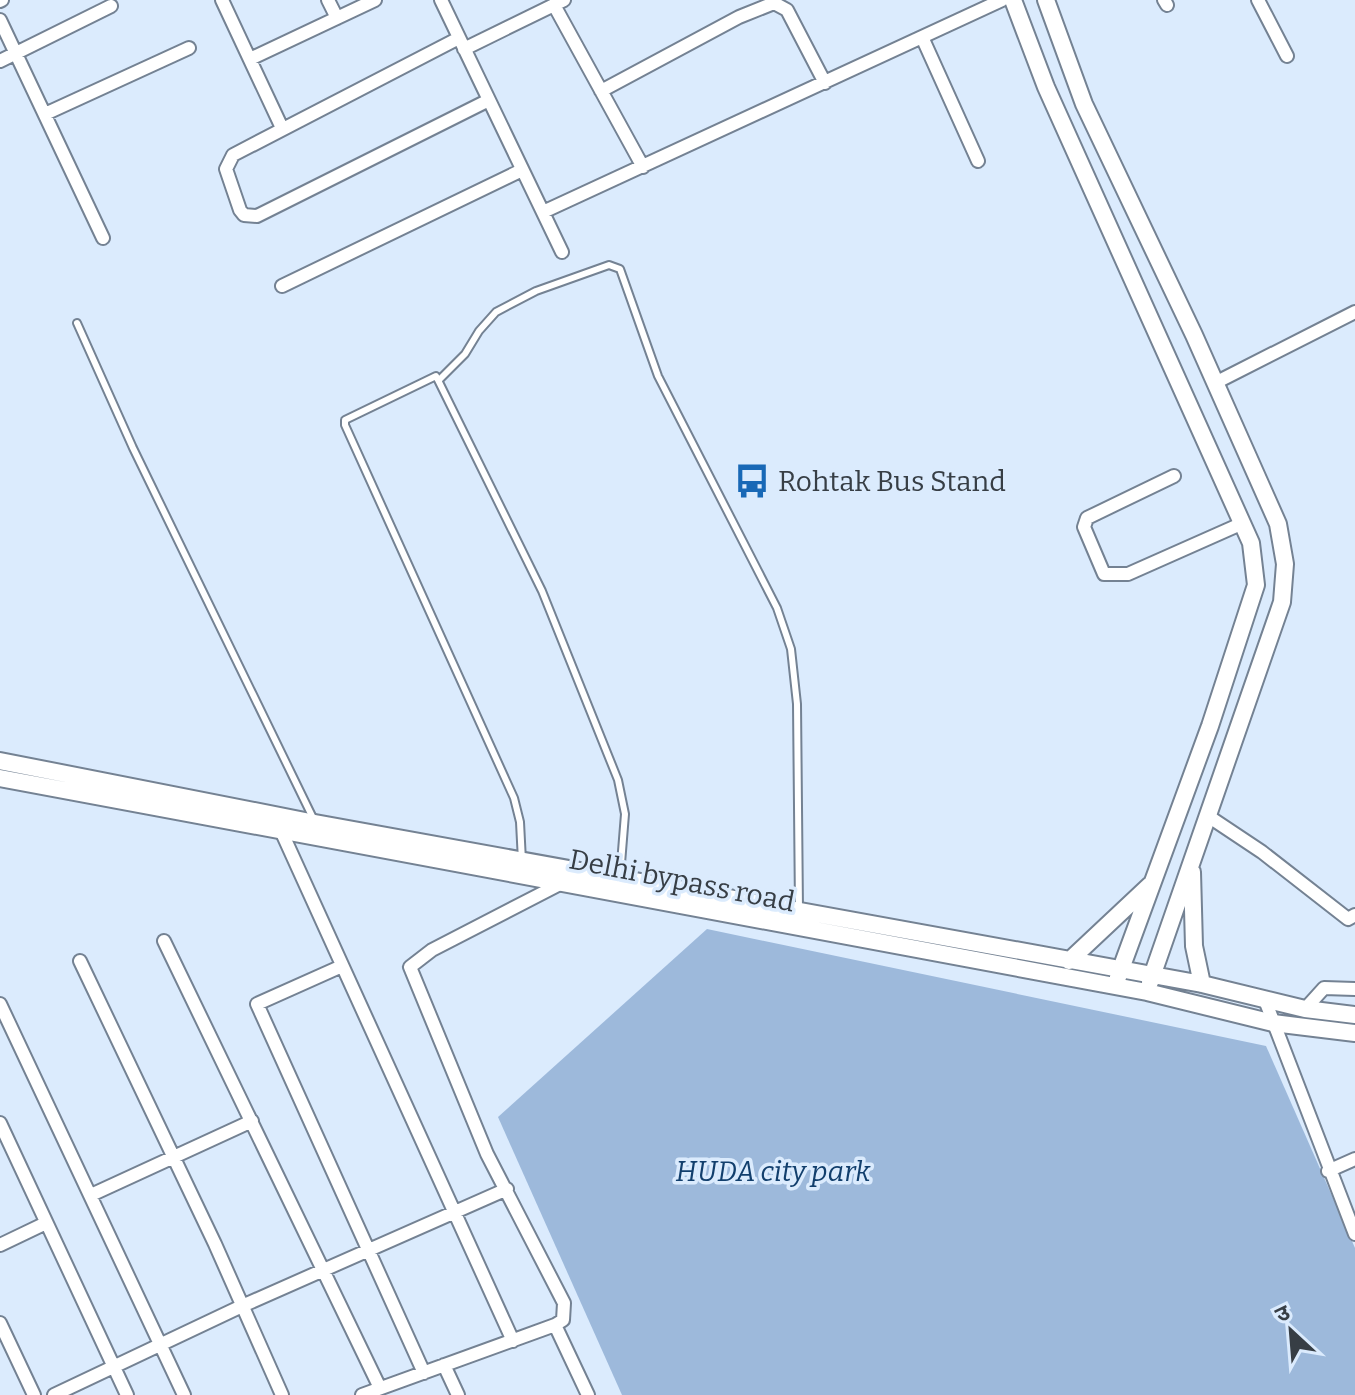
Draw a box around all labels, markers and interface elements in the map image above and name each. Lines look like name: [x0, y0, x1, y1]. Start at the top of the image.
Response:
bus stop icon: Rohtak Bus Stand: [733, 462, 771, 500]
place label: Rohtak Bus Stand: [778, 465, 1006, 498]
street label: Delhi bypass road: [566, 842, 797, 919]
park label: HUDA city park: [676, 1155, 871, 1188]
north arrow: [1251, 1291, 1331, 1371]
text: उ: [1271, 1298, 1295, 1328]

